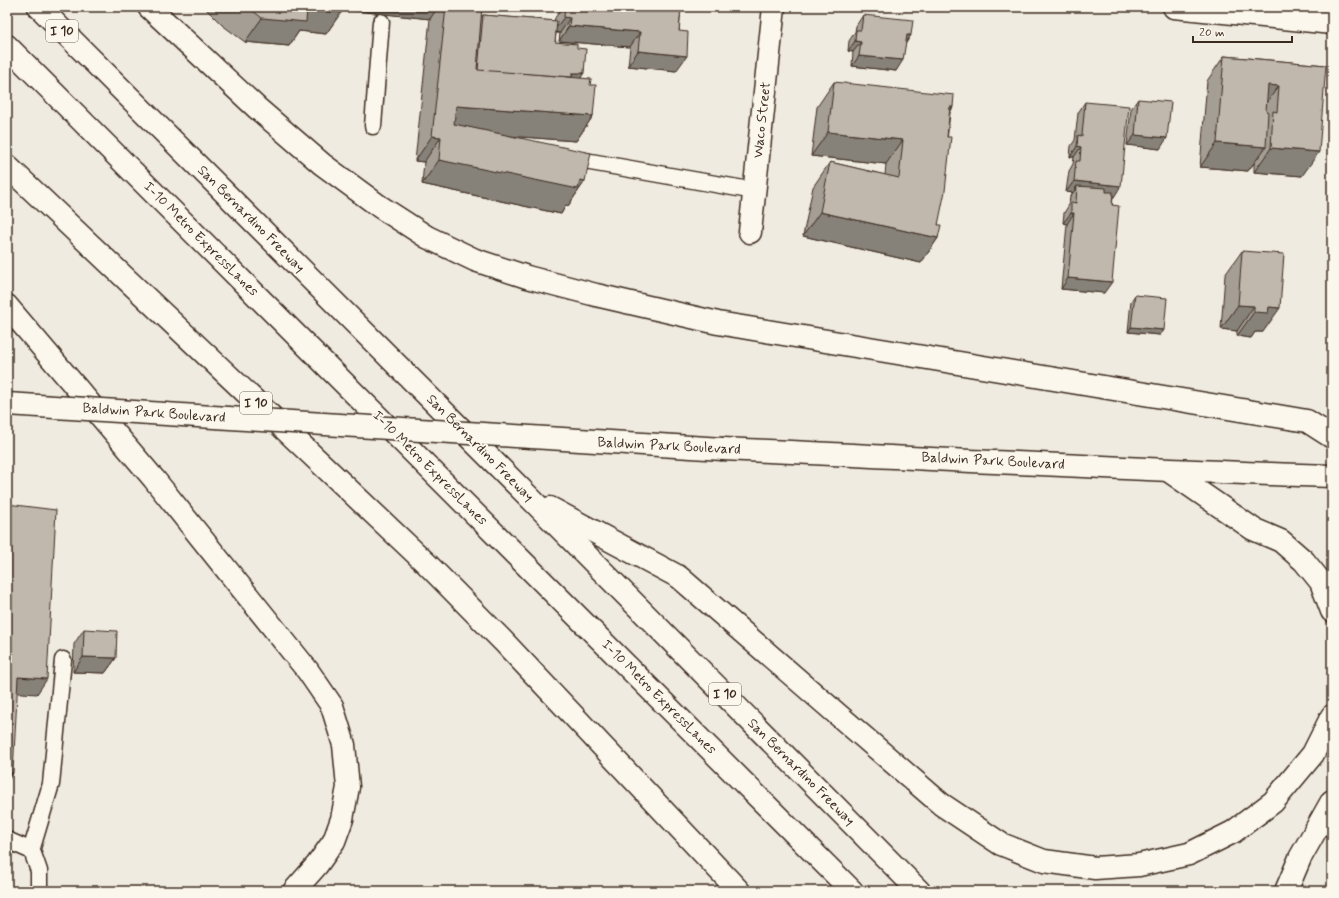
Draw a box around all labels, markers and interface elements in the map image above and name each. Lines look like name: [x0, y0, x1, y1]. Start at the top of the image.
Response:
scale bar: [1193, 18, 1292, 44]
road number: I 10: [46, 20, 78, 42]
text: 20 m: [1199, 25, 1225, 41]
street label: Waco Street: [749, 81, 775, 159]
street label: San Bernardino Freeway: [193, 161, 309, 277]
street label: I-10 Metro ExpressLanes: [140, 178, 262, 300]
street label: San Bernardino Freeway: [422, 390, 538, 506]
road number: I 10: [240, 392, 272, 414]
street label: Baldwin Park Boulevard: [82, 399, 226, 427]
street label: I-10 Metro ExpressLanes: [369, 407, 491, 529]
street label: Baldwin Park Boulevard: [597, 433, 741, 459]
street label: Baldwin Park Boulevard: [921, 448, 1065, 474]
street label: I-10 Metro ExpressLanes: [598, 636, 720, 758]
road number: I 10: [709, 683, 741, 705]
street label: San Bernardino Freeway: [743, 714, 859, 830]

